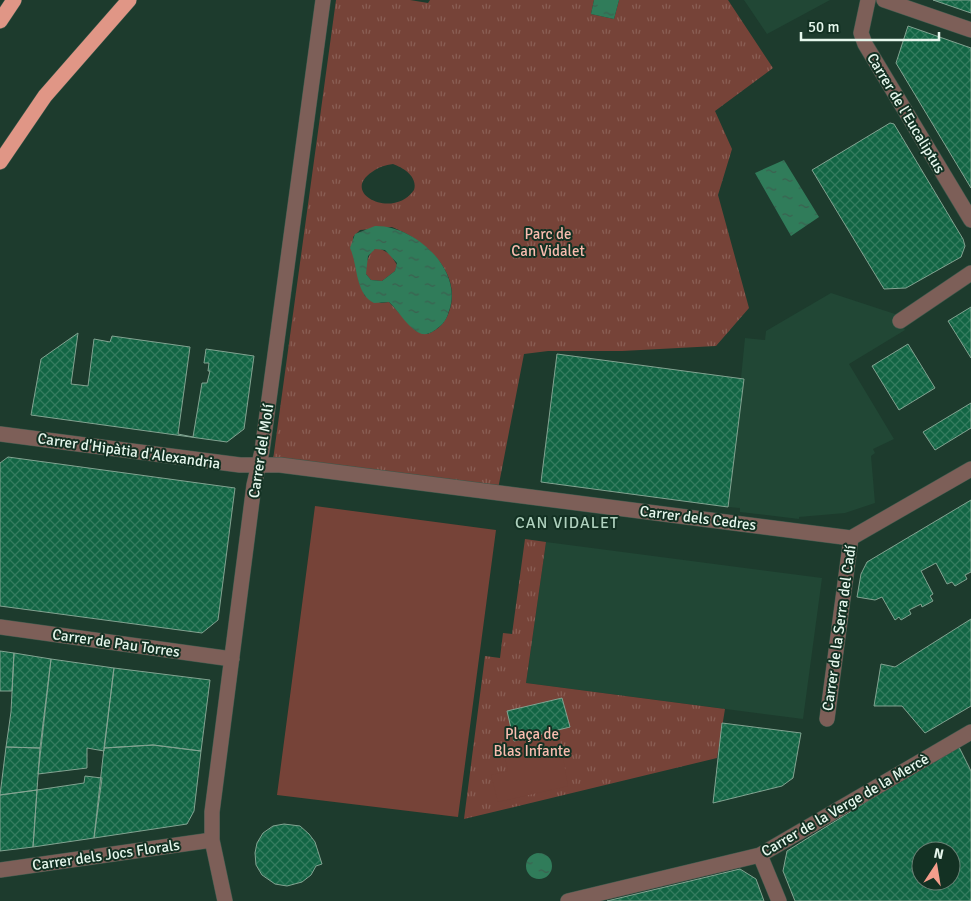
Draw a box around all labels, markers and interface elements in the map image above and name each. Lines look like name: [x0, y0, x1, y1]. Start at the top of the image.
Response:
scale bar: [801, 10, 938, 42]
text: 50 m: [808, 18, 839, 36]
street label: Carrer de l'Eucaliptus: [863, 50, 949, 177]
park label: Parc de Can Vidalet: [511, 225, 585, 260]
street label: Carrer del Molí: [245, 403, 277, 499]
street label: Carrer d'Hipàtia d'Alexandria: [36, 429, 222, 473]
street label: Carrer dels Cedres: [639, 502, 758, 534]
district label: CAN VIDALET: [515, 513, 619, 533]
street label: Carrer de la Serra del Cadí: [818, 544, 860, 712]
street label: Carrer de Pau Torres: [51, 625, 181, 661]
park label: Plaça de Blas Infante: [494, 725, 571, 760]
street label: Carrer de la Verge de la Mercè: [758, 750, 932, 860]
street label: Carrer dels Jocs Florals: [31, 836, 181, 874]
north arrow: [911, 841, 961, 891]
text: N: [932, 844, 945, 863]

